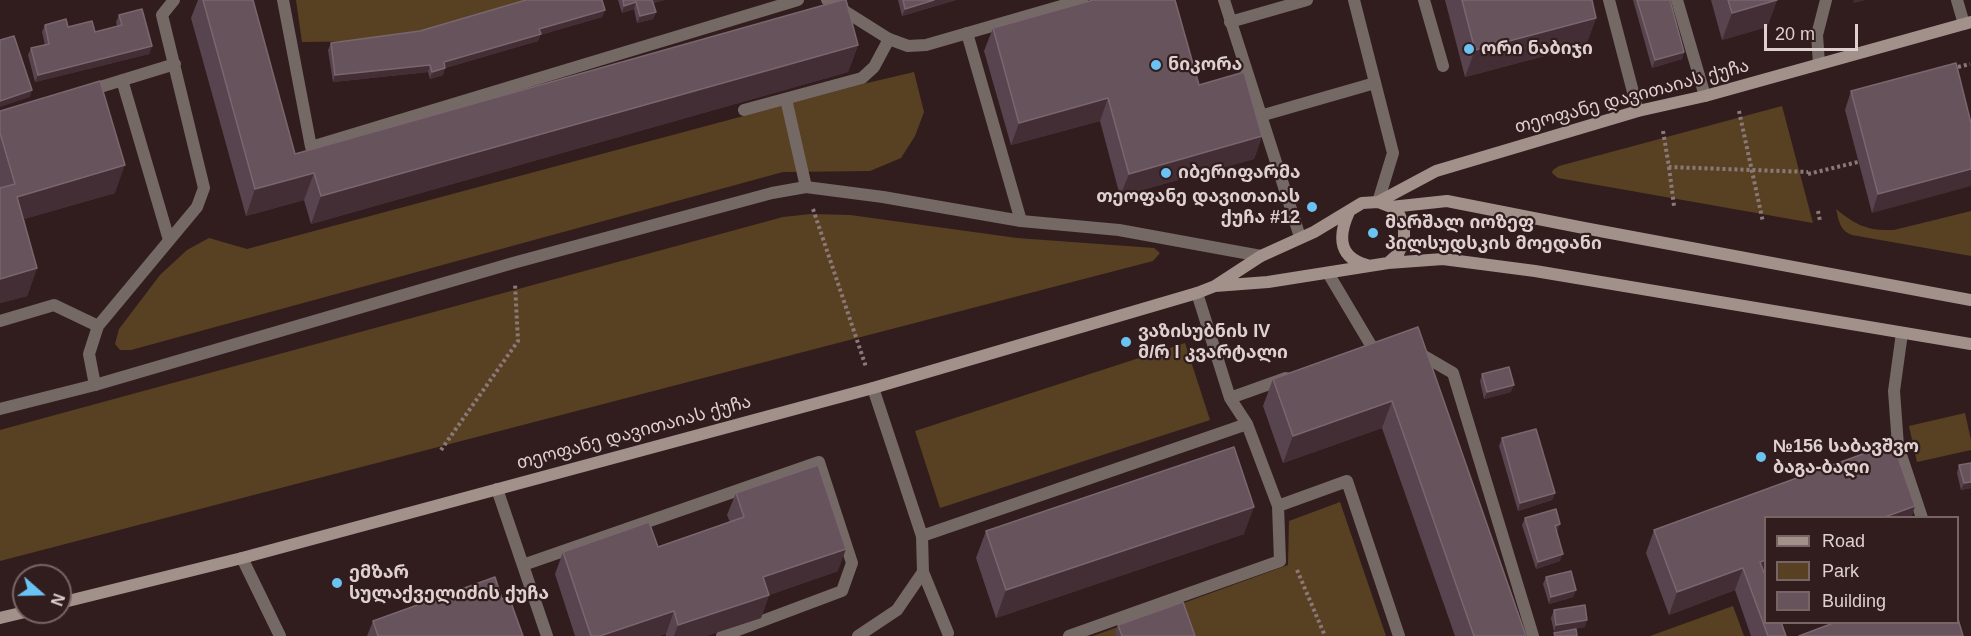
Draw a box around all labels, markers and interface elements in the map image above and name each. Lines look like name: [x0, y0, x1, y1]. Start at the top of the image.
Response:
scale bar: [1767, 12, 1862, 50]
text: 20 m: [1775, 24, 1815, 44]
place label: ორი ნაბიჯი: [1481, 38, 1593, 60]
marker: ორი ნაბიჯი: [1462, 42, 1476, 56]
place label: ნიკორა: [1168, 54, 1242, 76]
street label: თეოფანე დავითაიას ქუჩა: [1512, 55, 1752, 139]
marker: ნიკორა: [1149, 58, 1163, 72]
place label: იბერიფარმა: [1178, 162, 1301, 184]
marker: იბერიფარმა: [1159, 166, 1173, 180]
place label: თეოფანე დავითაიას ქუჩა #12: [1096, 186, 1300, 228]
marker: თეოფანე დავითაიას ქუჩა #12: [1305, 200, 1319, 214]
place label: მარშალ იოზეფ პილსუდსკის მოედანი: [1385, 212, 1602, 254]
marker: მარშალ იოზეფ პილსუდსკის მოედანი: [1366, 226, 1380, 240]
place label: ვაზისუბნის IV მ/რ I კვარტალი: [1138, 321, 1288, 364]
marker: ვაზისუბნის IV მ/რ I კვარტალი: [1119, 335, 1133, 349]
street label: თეოფანე დავითაიას ქუჩა: [514, 391, 754, 475]
place label: №156 საბავშვო ბაგა-ბაღი: [1773, 436, 1919, 478]
marker: №156 საბავშვო ბაგა-ბაღი: [1754, 450, 1768, 464]
legend: [1764, 516, 1959, 624]
text: Road: [1822, 531, 1865, 551]
text: Park: [1822, 561, 1859, 581]
place label: ემზარ სულაქველიძის ქუჩა: [349, 562, 549, 604]
north arrow: [12, 564, 72, 624]
marker: ემზარ სულაქველიძის ქუჩა: [330, 576, 344, 590]
text: N: [48, 591, 67, 608]
text: Building: [1822, 591, 1886, 611]

